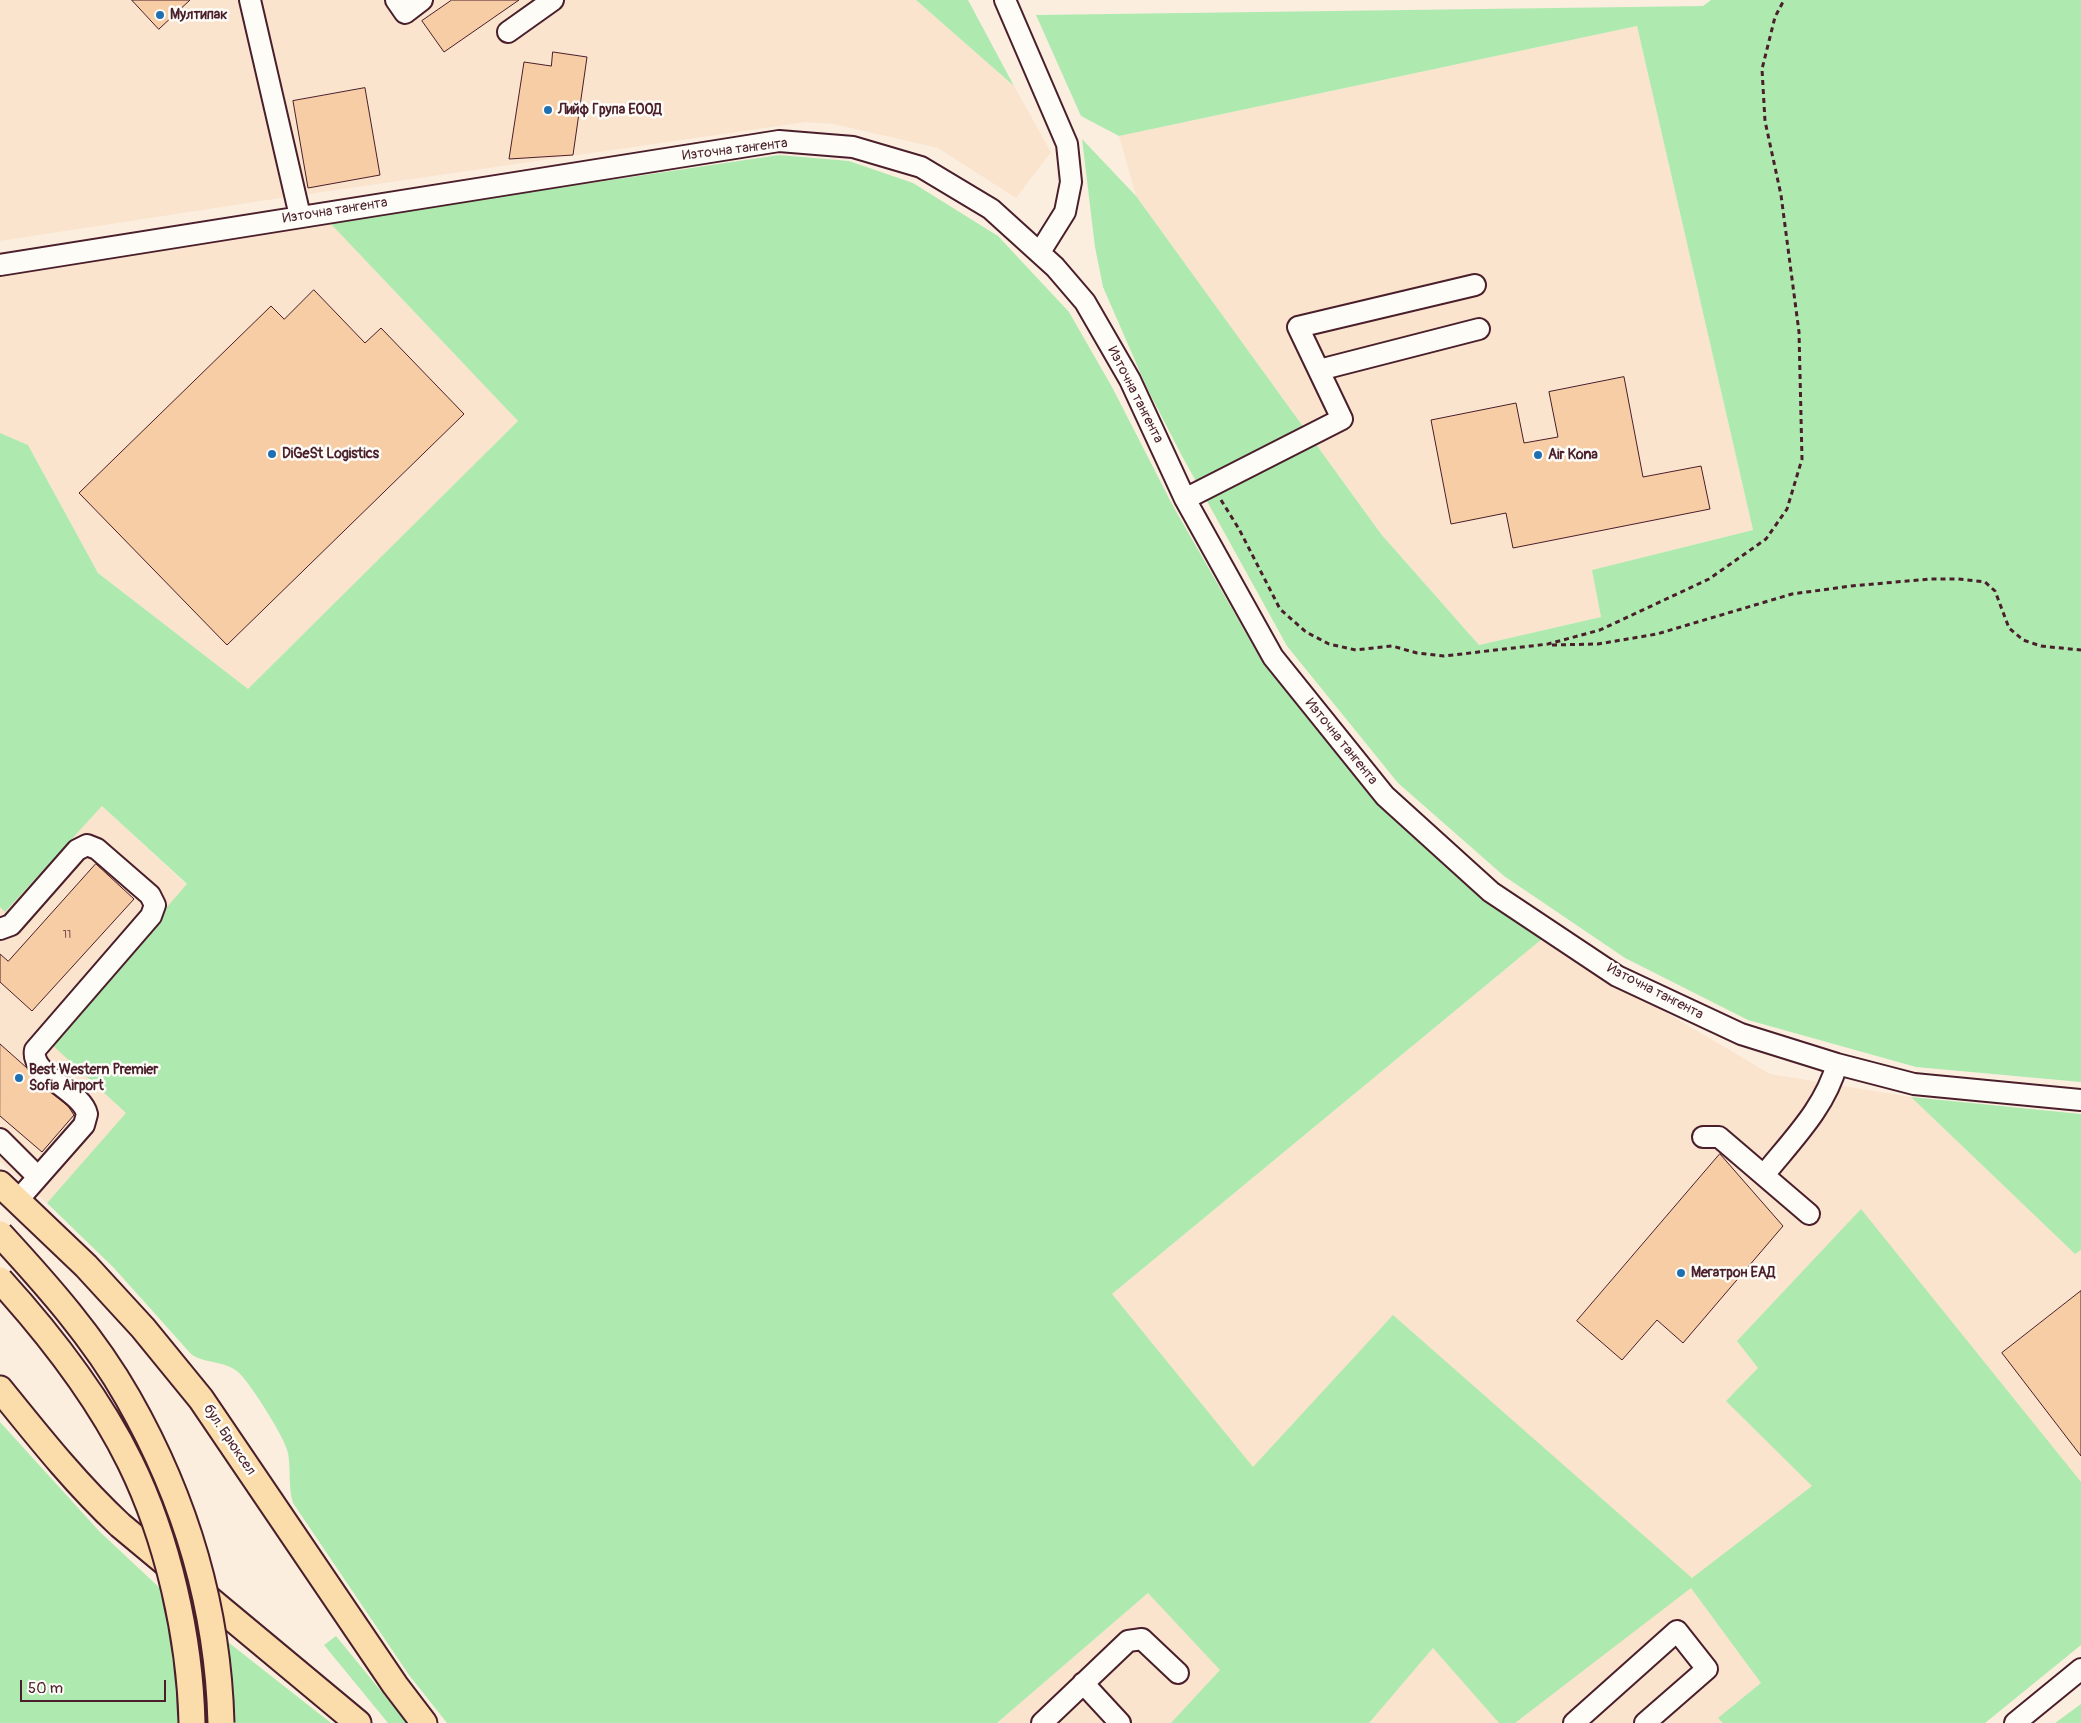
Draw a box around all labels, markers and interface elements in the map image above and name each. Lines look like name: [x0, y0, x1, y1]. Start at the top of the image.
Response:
place label: Мултипак: [170, 7, 228, 23]
marker: Мултипак: [154, 9, 166, 21]
place label: Лийф Група ЕООД: [558, 102, 662, 118]
marker: Лийф Група ЕООД: [542, 104, 554, 116]
street label: Източна тангента: [681, 135, 789, 165]
street label: Източна тангента: [281, 194, 389, 228]
street label: Източна тангента: [1103, 344, 1167, 446]
place label: DiGeSt Logistics: [282, 446, 379, 462]
place label: Air Kona: [1548, 447, 1598, 463]
marker: DiGeSt Logistics: [266, 448, 278, 460]
marker: Air Kona: [1532, 449, 1544, 461]
street label: Източна тангента: [1301, 696, 1381, 788]
house number: 11: [63, 928, 71, 942]
street label: Източна тангента: [1604, 960, 1706, 1024]
place label: Best Western Premier Sofia Airport: [29, 1062, 158, 1094]
marker: Best Western Premier Sofia Airport: [13, 1072, 25, 1084]
place label: Мегатрон ЕАД: [1691, 1265, 1775, 1281]
marker: Мегатрон ЕАД: [1675, 1267, 1687, 1279]
street label: бул. Брюксел: [199, 1401, 259, 1479]
scale bar: [22, 1670, 169, 1702]
text: 50 m: [28, 1679, 63, 1698]

